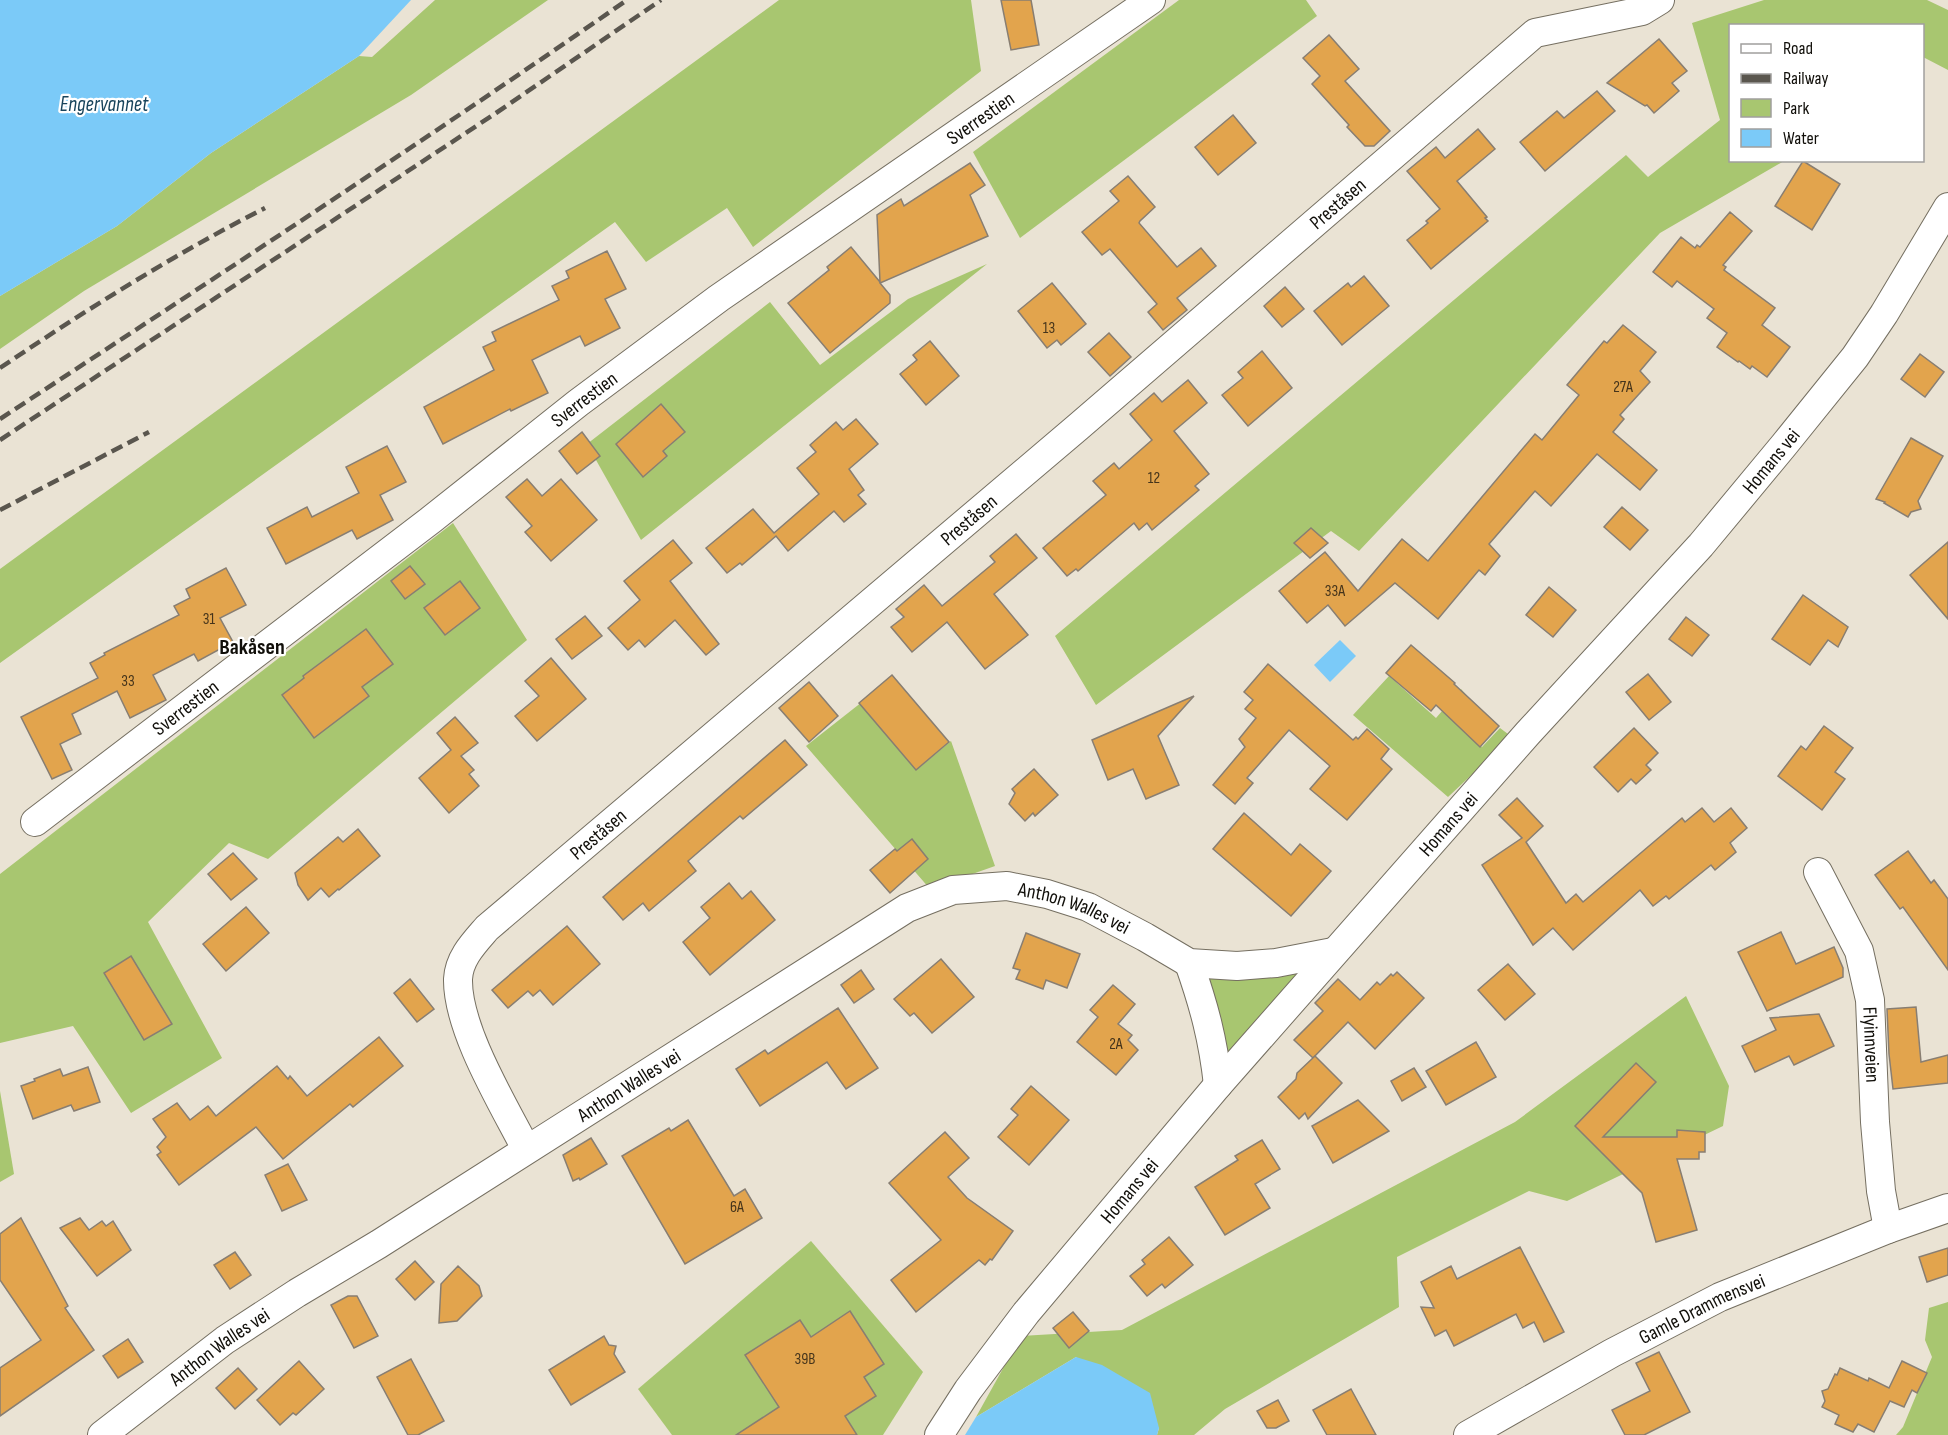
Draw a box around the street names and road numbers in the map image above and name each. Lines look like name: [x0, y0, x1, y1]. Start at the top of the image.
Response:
street label: Sverrestien: [942, 87, 1019, 150]
street label: Preståsen: [1305, 173, 1371, 235]
street label: Sverrestien: [547, 367, 622, 433]
street label: Homans vei: [1738, 424, 1806, 499]
street label: Preståsen: [936, 490, 1002, 551]
street label: Sverrestien: [148, 675, 224, 741]
street label: Homans vei: [1414, 788, 1483, 861]
street label: Preståsen: [565, 804, 632, 865]
street label: Anthon Walles vei: [1015, 877, 1134, 940]
street label: Flyinnveien: [1857, 1006, 1884, 1083]
street label: Anthon Walles vei: [572, 1044, 685, 1128]
street label: Homans vei: [1096, 1154, 1164, 1229]
street label: Gamle Drammensvei: [1635, 1269, 1769, 1350]
street label: Anthon Walles vei: [164, 1303, 274, 1392]

